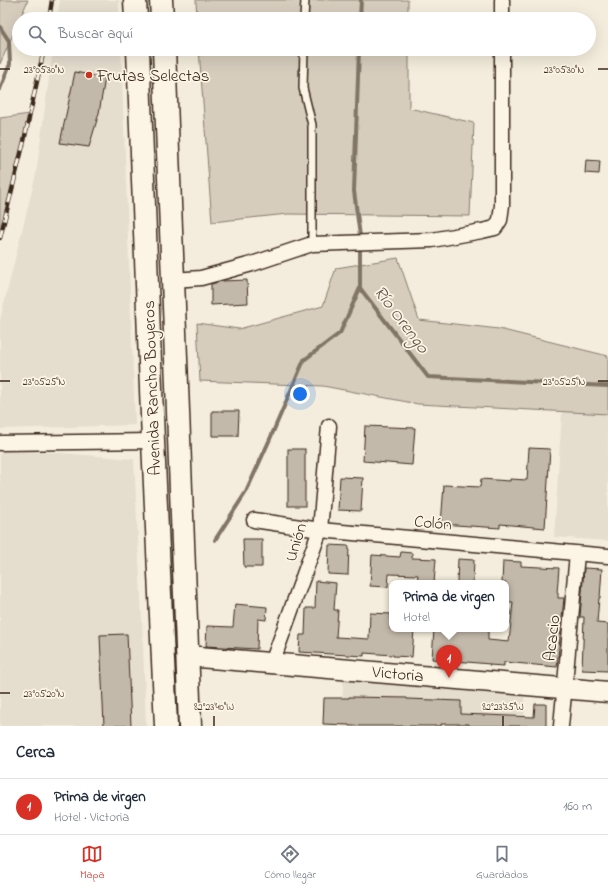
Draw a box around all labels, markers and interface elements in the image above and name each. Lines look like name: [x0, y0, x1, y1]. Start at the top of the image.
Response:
search box: [12, 12, 596, 56]
icon: search: [26, 23, 48, 45]
text: Buscar aquí: [58, 23, 133, 45]
text: 23°05'30"N: [24, 63, 64, 78]
text: 23°05'30"N: [544, 63, 584, 78]
place label: Frutas Selectas: [96, 64, 210, 89]
marker: Frutas Selectas: [84, 70, 94, 80]
water label: Río Orengo: [366, 281, 435, 360]
street label: Avenida Rancho Boyeros: [137, 300, 169, 476]
text: 23°05'25"N: [23, 375, 66, 390]
text: 23°05'25"N: [543, 375, 586, 390]
your location: [290, 384, 310, 404]
street label: Colón: [413, 509, 453, 538]
street label: Unión: [279, 520, 314, 565]
popup: [389, 580, 509, 632]
text: Prima de virgen: [403, 586, 495, 608]
text: Hotel: [403, 608, 430, 627]
street label: Acacio: [538, 613, 567, 663]
pin: 1: [436, 645, 462, 678]
street label: Victoria: [370, 660, 425, 689]
text: 23°05'20"N: [23, 687, 65, 702]
text: 82°23'40"W: [194, 700, 234, 715]
text: 82°23'35"W: [482, 700, 524, 715]
text: Cerca: [16, 740, 55, 765]
text: Prima de virgen: [54, 786, 146, 808]
text: 1: [27, 797, 31, 816]
text: 160 m: [563, 797, 592, 816]
text: Hotel · Victoria: [54, 808, 129, 827]
tab: Mapa: [80, 843, 104, 883]
tab: Cómo llegar: [264, 843, 316, 883]
tab: Guardados: [476, 843, 528, 883]

